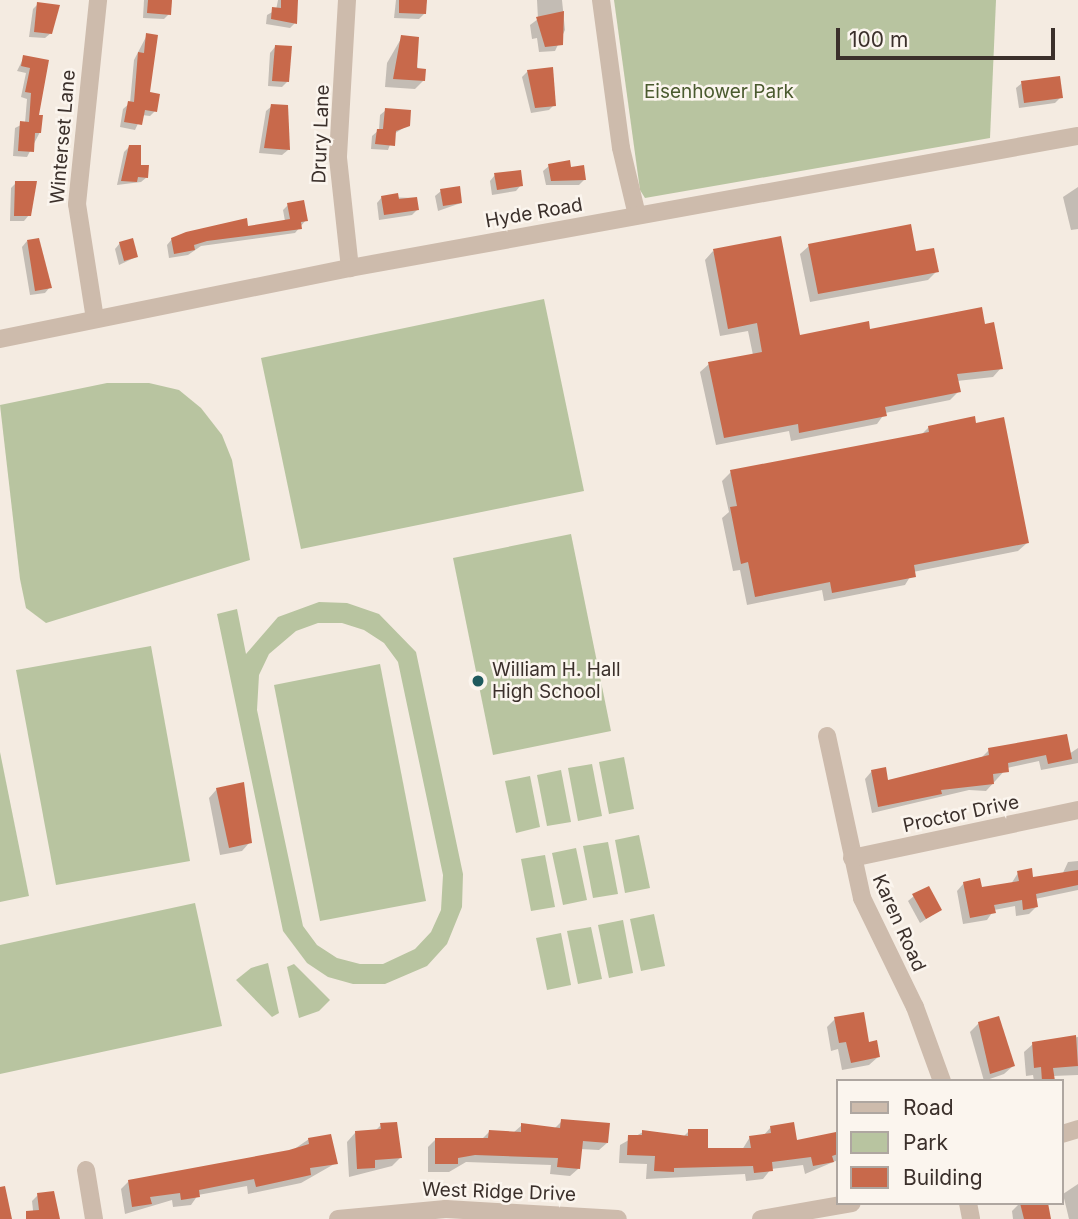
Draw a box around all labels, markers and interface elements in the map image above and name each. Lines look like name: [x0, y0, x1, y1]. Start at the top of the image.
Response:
scale bar: [840, 14, 1059, 58]
text: 100 m: [849, 27, 908, 52]
street label: Winterset Lane: [46, 69, 80, 205]
park label: Eisenhower Park: [644, 81, 794, 103]
street label: Drury Lane: [308, 84, 334, 184]
street label: Hyde Road: [484, 193, 584, 233]
place label: William H. Hall High School: [492, 659, 621, 703]
marker: William H. Hall High School: [470, 673, 486, 689]
street label: Proctor Drive: [901, 791, 1021, 837]
street label: Karen Road: [867, 871, 931, 975]
legend: [836, 1079, 1064, 1205]
text: Road: [903, 1095, 954, 1120]
text: Park: [903, 1130, 948, 1155]
text: Building: [903, 1165, 983, 1190]
street label: West Ridge Drive: [422, 1178, 576, 1206]

